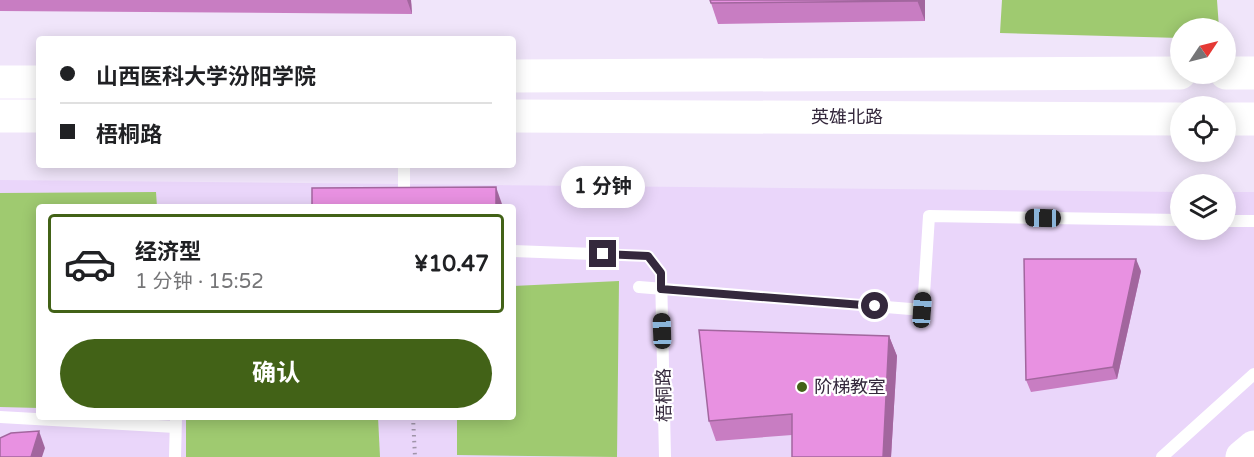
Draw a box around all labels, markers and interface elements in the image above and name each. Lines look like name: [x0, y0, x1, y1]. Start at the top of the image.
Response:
north arrow: [1170, 18, 1236, 84]
map controls: [1170, 18, 1236, 240]
text: 山西医科大学汾阳学院: [96, 64, 316, 90]
button: locate: [1170, 96, 1236, 162]
street label: 英雄北路: [811, 106, 883, 128]
text: 梧桐路: [96, 122, 162, 148]
callout: 1 分钟: [561, 167, 645, 209]
button: layers: [1170, 174, 1236, 240]
text: 1 分钟: [574, 175, 632, 199]
car: [1025, 209, 1061, 227]
icon: car: [63, 237, 117, 291]
text: 经济型: [135, 239, 201, 265]
route end: [589, 240, 616, 267]
text: ¥10.47: [414, 251, 489, 277]
text: 1 分钟 · 15:52: [135, 270, 264, 294]
car: [912, 291, 932, 329]
route start: [861, 292, 888, 319]
car: [652, 313, 672, 349]
button: 确认: [60, 339, 492, 408]
street label: 梧桐路: [653, 368, 675, 422]
place label: 阶梯教室: [814, 376, 886, 398]
marker: 阶梯教室: [795, 380, 809, 394]

